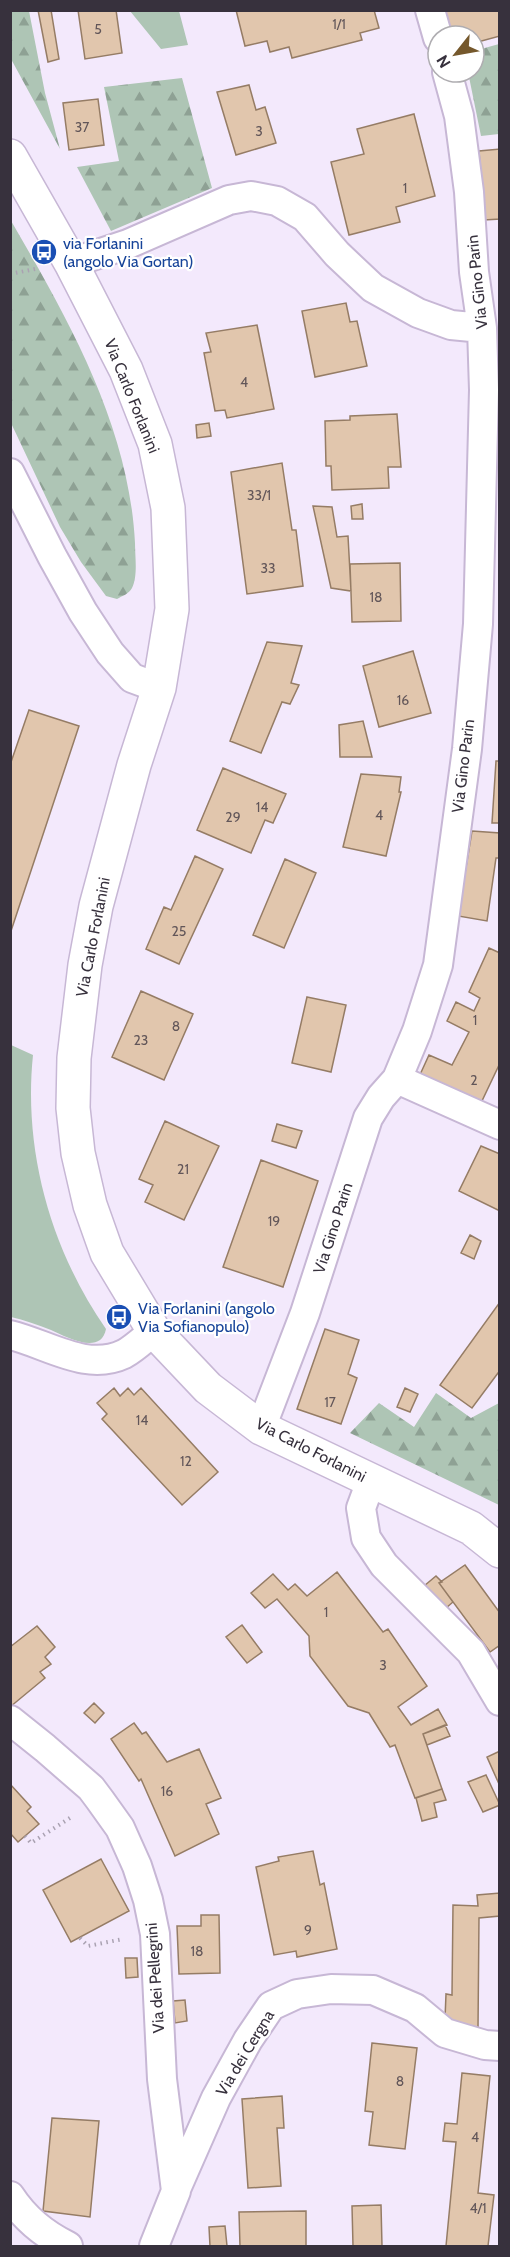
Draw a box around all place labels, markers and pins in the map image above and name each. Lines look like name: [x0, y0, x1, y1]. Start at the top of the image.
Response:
place label: via Forlanini (angolo Via Gortan): [63, 234, 193, 271]
bus stop icon: via Forlanini (angolo Via Gortan): [29, 237, 59, 267]
place label: Via Forlanini (angolo Via Sofianopulo): [138, 1299, 275, 1336]
bus stop icon: Via Forlanini (angolo Via Sofianopulo): [104, 1302, 134, 1332]

